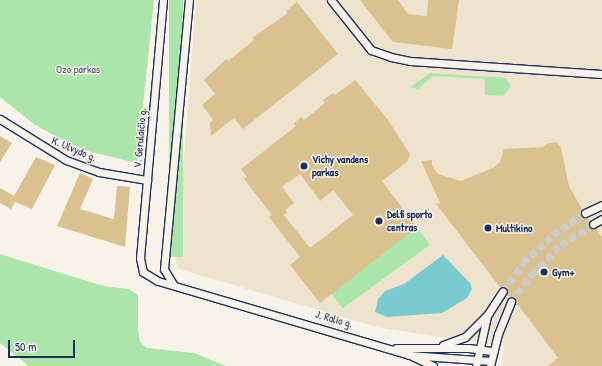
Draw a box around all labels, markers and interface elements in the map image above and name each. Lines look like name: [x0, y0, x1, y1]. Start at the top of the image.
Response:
park label: Ozo parkas: [56, 62, 100, 76]
street label: V. Gerulaičio g.: [131, 108, 149, 168]
street label: K. Ulvydo g.: [50, 134, 98, 164]
place label: Vichy vandens parkas: [312, 153, 368, 179]
marker: Vichy vandens parkas: [299, 161, 309, 171]
place label: Delfi sporto centras: [387, 208, 432, 234]
marker: Delfi sporto centras: [374, 216, 384, 226]
place label: Multikino: [496, 221, 533, 235]
marker: Multikino: [483, 223, 493, 233]
place label: Gym+: [552, 265, 575, 279]
marker: Gym+: [539, 267, 549, 277]
street label: J. Ralio g.: [314, 307, 354, 331]
scale bar: [10, 332, 77, 358]
text: 50 m: [15, 338, 36, 355]

